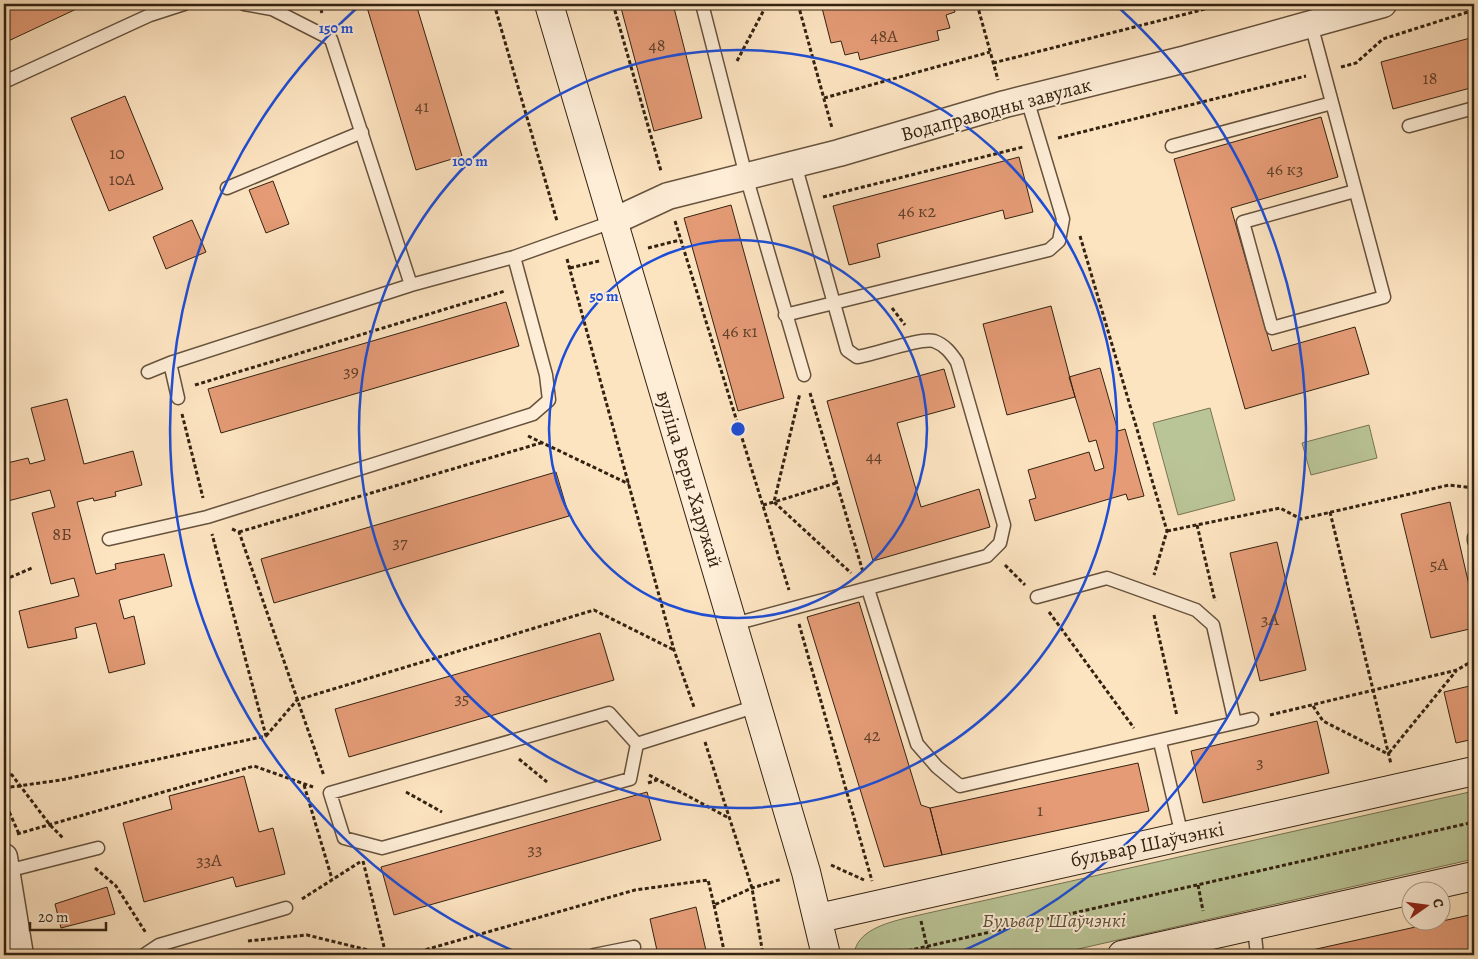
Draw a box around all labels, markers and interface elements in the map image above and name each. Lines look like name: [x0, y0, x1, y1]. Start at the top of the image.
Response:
text: 150 m: [319, 18, 354, 38]
house number: 48А: [870, 24, 898, 48]
house number: 48: [649, 33, 665, 57]
house number: 18: [1423, 66, 1437, 90]
street label: Водаправодны завулак: [898, 71, 1094, 148]
house number: 41: [415, 94, 429, 118]
house number: 10: [109, 141, 125, 165]
text: 100 m: [452, 151, 488, 171]
house number: 46 к3: [1267, 157, 1303, 181]
house number: 10А: [109, 167, 136, 191]
house number: 46 к2: [898, 199, 936, 223]
text: 50 m: [589, 286, 619, 306]
house number: 46 к1: [722, 319, 758, 343]
house number: 39: [343, 359, 359, 383]
street label: вуліца Веры Харужай: [650, 387, 729, 571]
centre of rings: [729, 420, 747, 438]
house number: 44: [866, 444, 882, 468]
house number: 8Б: [52, 522, 72, 546]
house number: 37: [392, 530, 408, 554]
house number: 5А: [1430, 552, 1449, 576]
house number: 3А: [1261, 607, 1279, 631]
house number: 35: [454, 686, 470, 710]
house number: 42: [864, 723, 881, 747]
house number: 3: [1256, 750, 1264, 774]
house number: 1: [1037, 798, 1043, 822]
street label: бульвар Шаўчэнкі: [1068, 815, 1226, 874]
house number: 33: [528, 837, 542, 861]
house number: 33А: [196, 848, 222, 872]
north arrow: [1400, 882, 1450, 932]
text: С: [1428, 896, 1448, 910]
scale bar: [30, 899, 106, 931]
text: 20 m: [38, 907, 69, 927]
park label: Бульвар Шаўчэнкі: [982, 907, 1126, 934]

